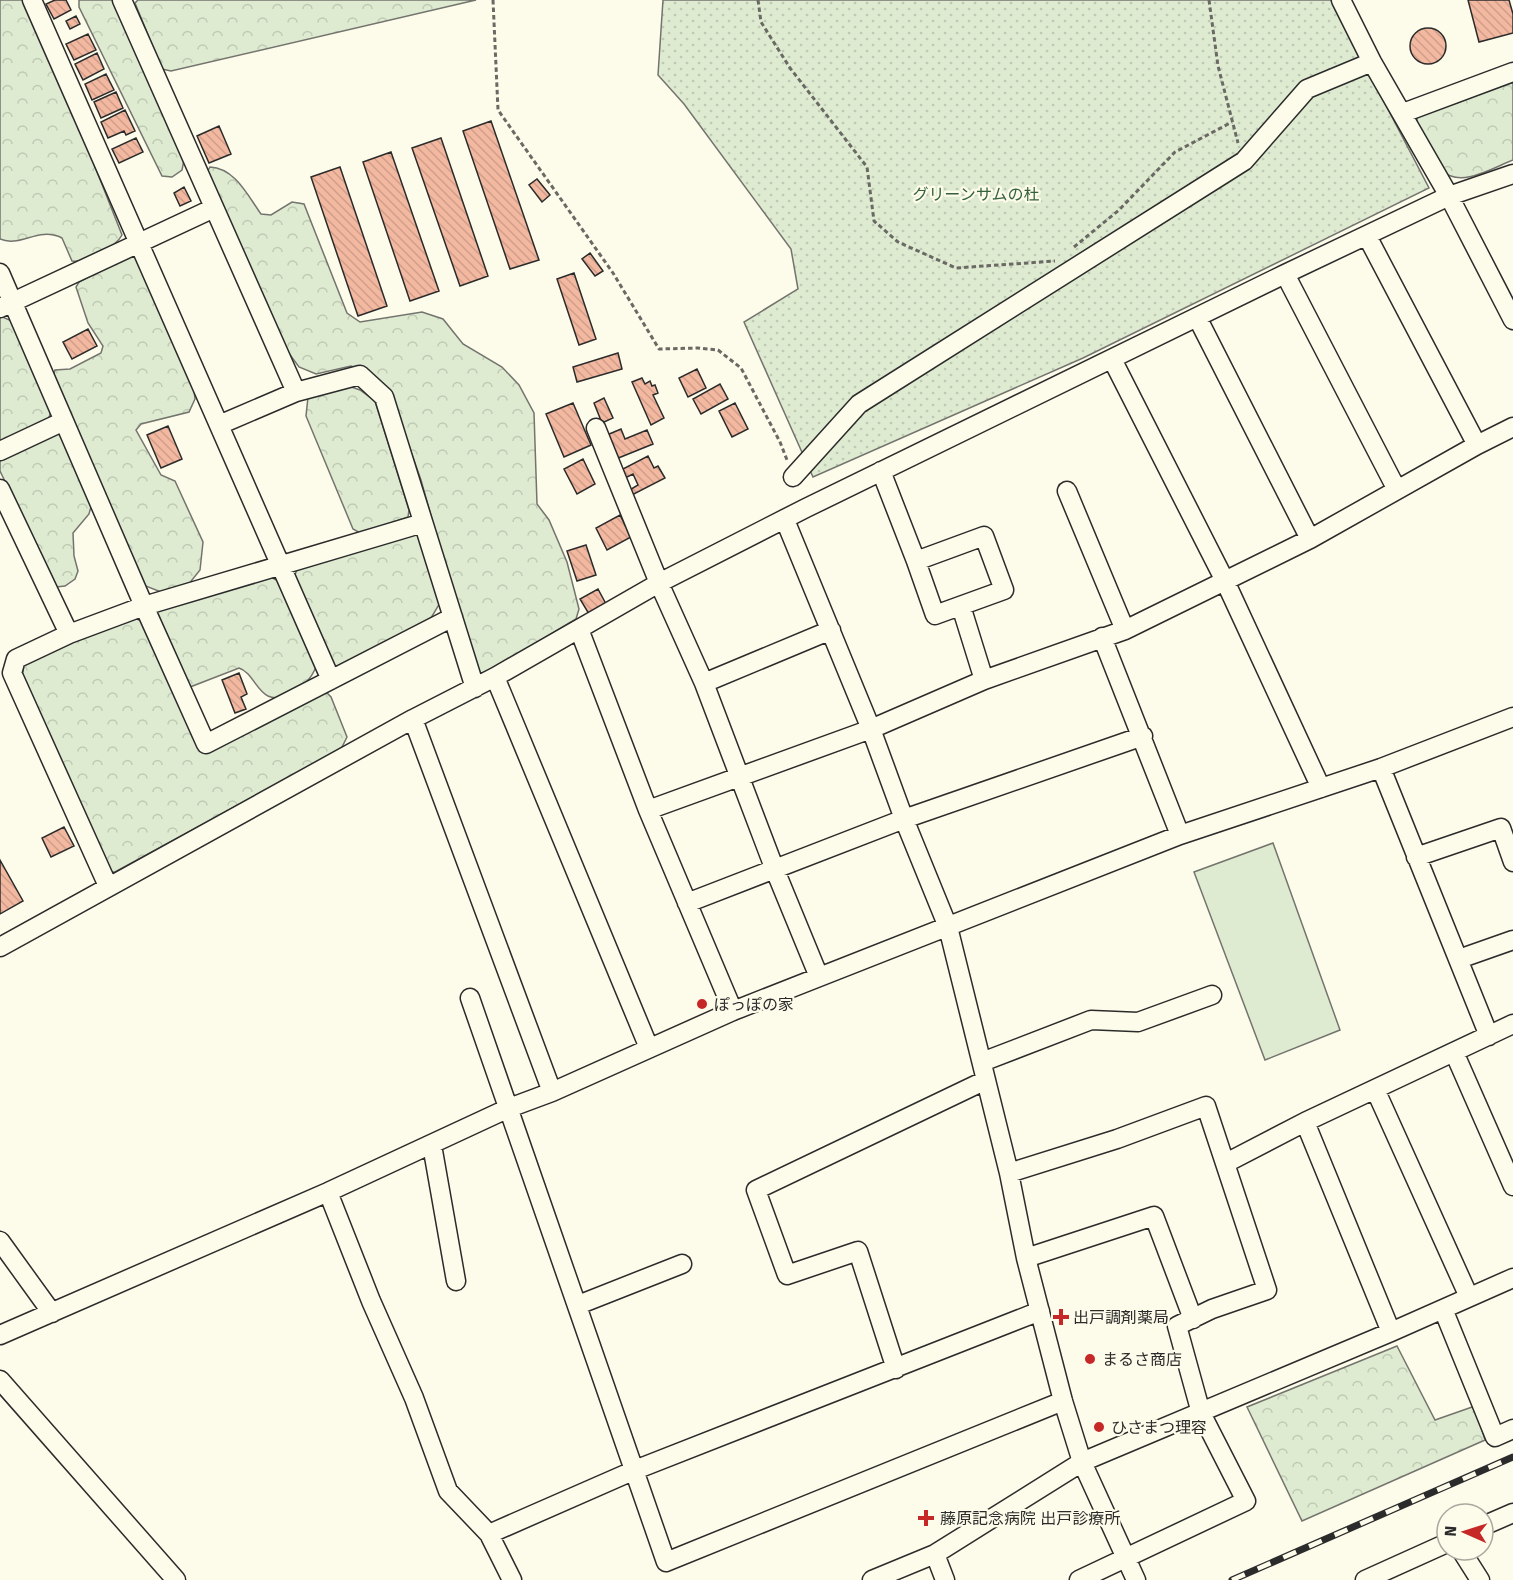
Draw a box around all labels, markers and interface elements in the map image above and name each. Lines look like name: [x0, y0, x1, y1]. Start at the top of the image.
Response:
park label: グリーンサムの杜: [913, 185, 1039, 204]
place label: ぽっぽの家: [714, 995, 794, 1014]
marker: ぽっぽの家: [695, 997, 709, 1011]
place label: 出戸調剤薬局: [1073, 1308, 1169, 1327]
marker: 出戸調剤薬局: [1054, 1310, 1068, 1324]
place label: まるさ商店: [1102, 1350, 1182, 1369]
marker: まるさ商店: [1083, 1352, 1097, 1366]
place label: ひさまつ理容: [1111, 1418, 1207, 1437]
marker: ひさまつ理容: [1092, 1420, 1106, 1434]
north arrow: [1435, 1502, 1495, 1562]
marker: 藤原記念病院 出戸診療所: [917, 1509, 935, 1527]
place label: 藤原記念病院 出戸診療所: [940, 1509, 1120, 1528]
text: N: [1441, 1525, 1460, 1537]

